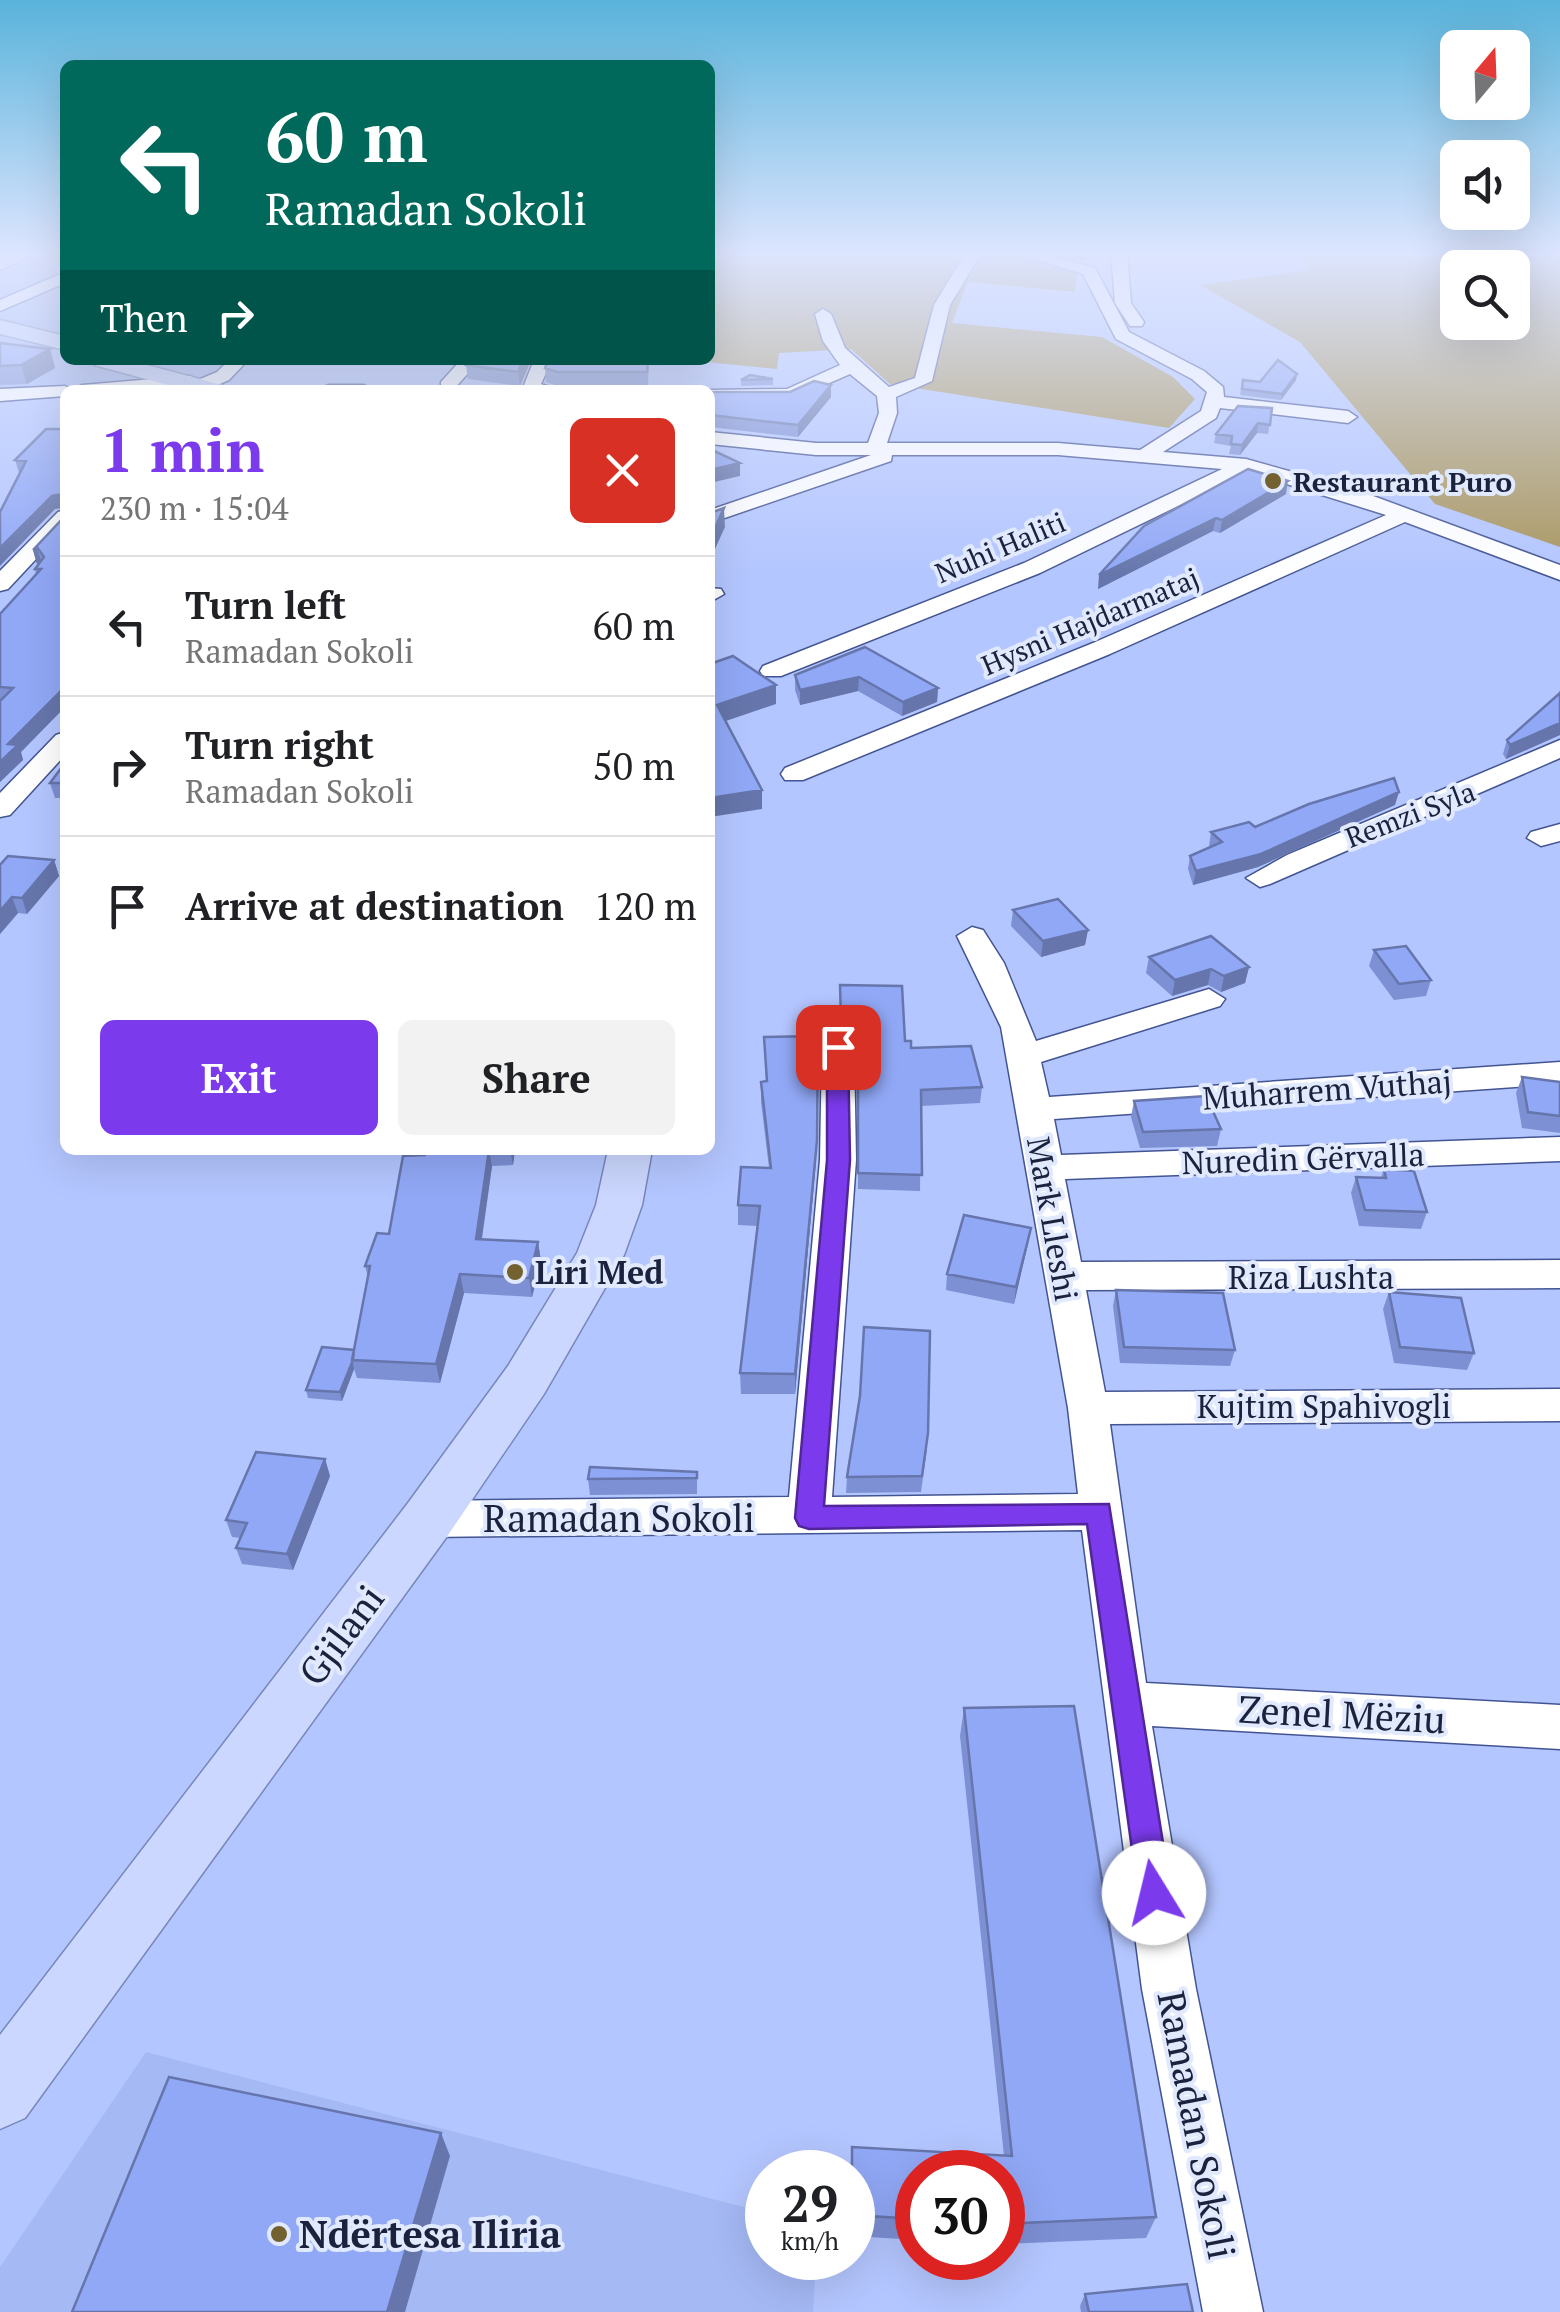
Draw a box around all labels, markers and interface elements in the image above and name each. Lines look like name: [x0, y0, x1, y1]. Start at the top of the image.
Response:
north arrow: [1440, 30, 1530, 120]
map controls: [1440, 30, 1530, 340]
text: 60 m: [265, 89, 428, 182]
icon: left: [100, 100, 230, 230]
button: sound: [1440, 140, 1530, 230]
text: Ramadan Sokoli: [265, 178, 587, 238]
button: search: [1440, 250, 1530, 340]
icon: right: [208, 290, 263, 345]
text: Then: [100, 293, 188, 343]
text: 1 min: [100, 410, 264, 489]
button: close: [570, 418, 675, 523]
place label: Restaurant Puro: [1293, 463, 1512, 500]
marker: Restaurant Puro: [1262, 470, 1284, 492]
text: 230 m · 15:04: [100, 487, 288, 529]
street label: Nuhi Haliti: [929, 503, 1071, 591]
street label: Hysni Hajdarmataj: [976, 559, 1204, 683]
text: Turn left: [185, 580, 346, 630]
icon: left: [100, 599, 155, 654]
text: 60 m: [592, 601, 675, 651]
text: Ramadan Sokoli: [185, 630, 414, 672]
text: Turn right: [185, 720, 374, 770]
icon: right: [100, 739, 155, 794]
text: 50 m: [592, 741, 675, 791]
text: Ramadan Sokoli: [185, 770, 414, 812]
street label: Remzi Syla: [1340, 772, 1480, 856]
icon: arrive: [100, 879, 155, 934]
text: Arrive at destination: [185, 881, 564, 931]
text: 120 m: [594, 881, 697, 931]
pin: [796, 1005, 881, 1090]
button: Exit: [100, 1020, 378, 1135]
button: Share: [398, 1020, 675, 1135]
icon: arrive: [811, 1020, 866, 1075]
street label: Muharrem Vuthaj: [1201, 1059, 1453, 1119]
street label: Nuredin Gërvalla: [1181, 1133, 1425, 1183]
street label: Mark Lleshi: [1018, 1134, 1088, 1304]
place label: Liri Med: [535, 1251, 663, 1293]
street label: Riza Lushta: [1228, 1256, 1394, 1298]
marker: Liri Med: [504, 1261, 526, 1283]
street label: Kujtim Spahivogli: [1197, 1385, 1451, 1427]
street label: Ramadan Sokoli: [483, 1493, 755, 1543]
street label: Gjilani: [287, 1575, 395, 1695]
street label: Zenel Mëziu: [1237, 1684, 1447, 1744]
position arrow: [1102, 1841, 1206, 1945]
street label: Ramadan Sokoli: [1147, 1987, 1247, 2263]
speed limit sign: 30: [895, 2150, 1025, 2280]
text: 29: [782, 2170, 838, 2236]
place label: Ndërtesa Iliria: [299, 2209, 561, 2259]
marker: Ndërtesa Iliria: [268, 2223, 290, 2245]
text: km/h: [781, 2224, 839, 2257]

